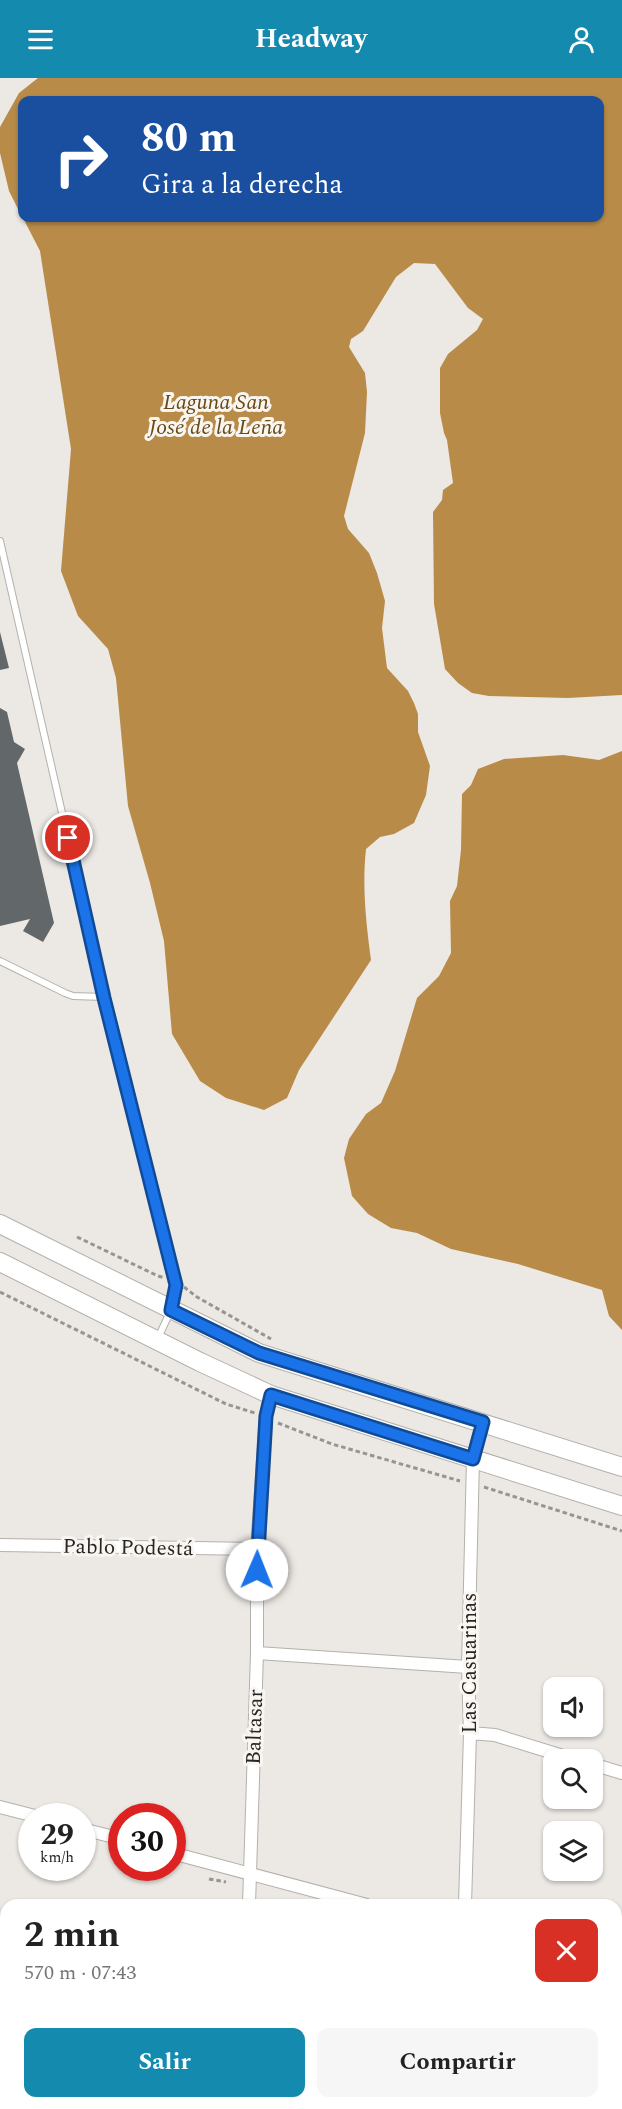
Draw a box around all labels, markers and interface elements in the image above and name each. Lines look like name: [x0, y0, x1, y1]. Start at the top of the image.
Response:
text: Headway: [255, 18, 367, 60]
icon: menu: [24, 23, 57, 56]
icon: person: [565, 23, 598, 56]
text: 80 m: [141, 107, 236, 170]
icon: right: [42, 120, 120, 198]
text: Gira a la derecha: [141, 164, 343, 206]
water label: Laguna San José de la Leña: [147, 386, 283, 444]
pin: [42, 812, 93, 863]
icon: arrive: [51, 821, 84, 854]
street label: Pablo Podestá: [62, 1531, 194, 1565]
position arrow: [225, 1538, 289, 1602]
street label: Las Casuarinas: [454, 1593, 486, 1733]
map controls: [543, 1677, 603, 1881]
button: sound: [543, 1677, 603, 1737]
street label: Baltasar: [238, 1689, 272, 1765]
button: search: [543, 1749, 603, 1809]
speed limit sign: 30: [108, 1803, 186, 1881]
text: 29: [40, 1812, 74, 1858]
button: layers: [543, 1821, 603, 1881]
text: km/h: [40, 1846, 74, 1869]
text: 2 min: [24, 1908, 120, 1963]
button: close: [535, 1919, 598, 1982]
text: 570 m · 07:43: [24, 1958, 136, 1988]
button: Salir: [24, 2028, 305, 2097]
button: Compartir: [317, 2028, 598, 2097]

